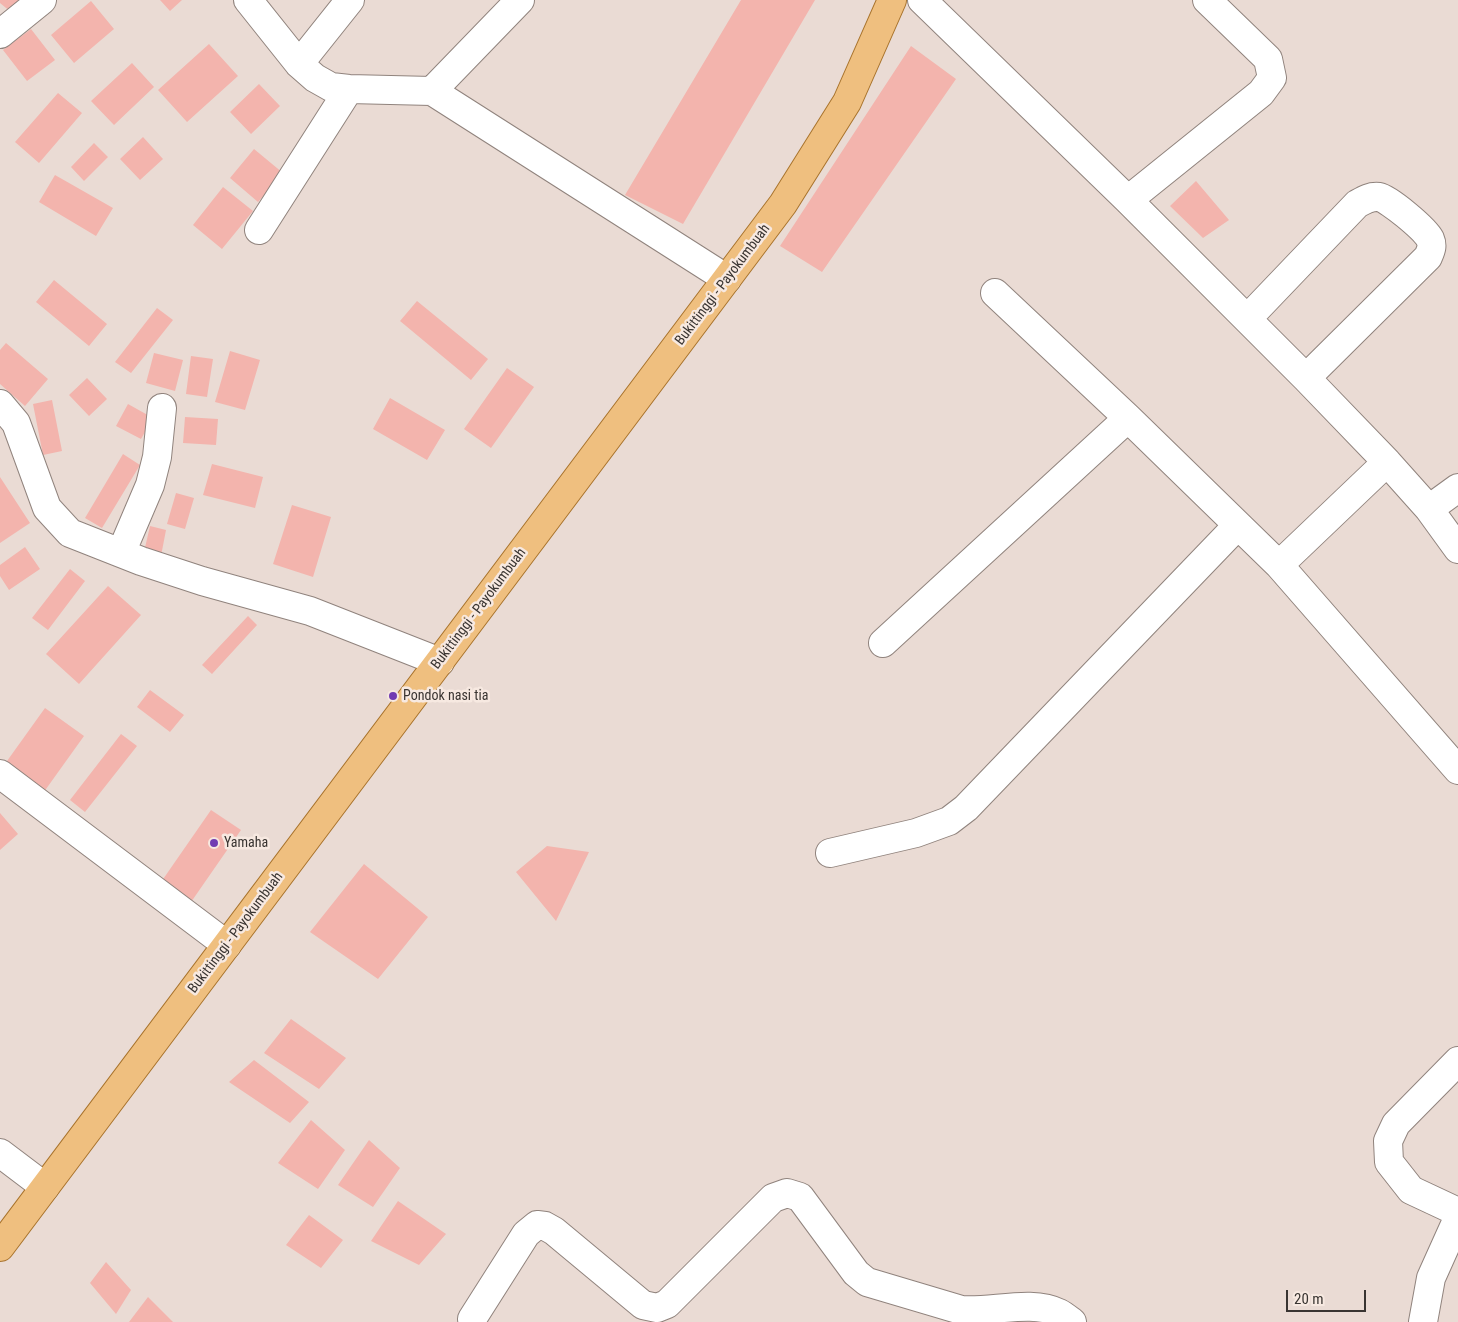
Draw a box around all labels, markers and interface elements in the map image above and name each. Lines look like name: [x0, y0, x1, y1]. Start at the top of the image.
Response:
street label: Bukittinggi - Payokumbuah: [672, 221, 774, 349]
street label: Bukittinggi - Payokumbuah: [428, 545, 530, 673]
place label: Pondok nasi tia: [403, 688, 488, 704]
marker: Pondok nasi tia: [387, 690, 399, 702]
place label: Yamaha: [224, 835, 268, 851]
marker: Yamaha: [208, 837, 220, 849]
street label: Bukittinggi - Payokumbuah: [185, 869, 287, 997]
scale bar: [1288, 1280, 1368, 1312]
text: 20 m: [1294, 1290, 1324, 1308]

